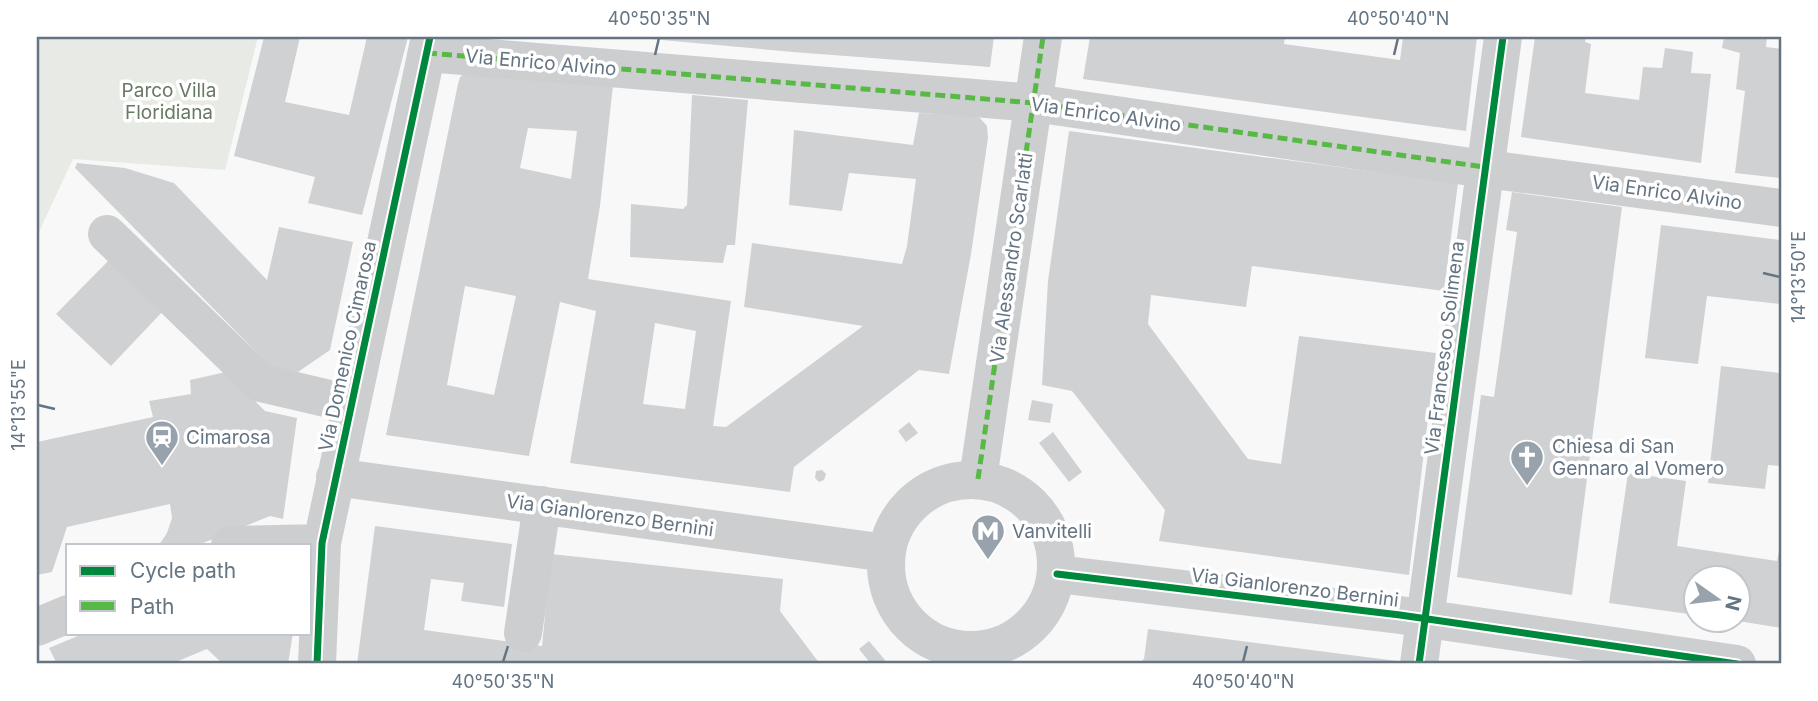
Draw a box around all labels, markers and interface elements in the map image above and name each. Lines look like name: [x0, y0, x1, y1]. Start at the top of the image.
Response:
text: 40°50'35"N: [608, 8, 710, 29]
text: 40°50'40"N: [1347, 8, 1449, 29]
street label: Via Enrico Alvino: [464, 44, 618, 81]
park label: Parco Villa Floridiana: [122, 79, 216, 124]
street label: Via Enrico Alvino: [1029, 93, 1183, 136]
street label: Via Alessandro Scarlatti: [985, 151, 1038, 365]
street label: Via Enrico Alvino: [1590, 171, 1744, 214]
text: 14°13'50"E: [1788, 231, 1809, 323]
street label: Via Domenico Cimarosa: [314, 239, 381, 453]
street label: Via Francesco Solimena: [1420, 240, 1469, 456]
text: 14°13'55"E: [8, 359, 29, 451]
station icon: Cimarosa: [143, 418, 181, 467]
place label: Cimarosa: [186, 426, 271, 449]
place label: Chiesa di San Gennaro al Vomero: [1552, 435, 1724, 480]
church icon: Chiesa di San Gennaro al Vomero: [1508, 438, 1546, 487]
street label: Via Gianlorenzo Bernini: [505, 490, 715, 541]
metro station icon: Vanvitelli: [969, 512, 1007, 561]
place label: Vanvitelli: [1012, 520, 1092, 543]
legend: [66, 544, 312, 634]
text: Cycle path: [130, 558, 236, 583]
street label: Via Gianlorenzo Bernini: [1190, 563, 1400, 612]
north arrow: [1682, 564, 1752, 634]
text: N: [1720, 593, 1746, 613]
text: Path: [130, 594, 175, 619]
text: 40°50'35"N: [452, 671, 554, 692]
text: 40°50'40"N: [1192, 671, 1294, 692]

